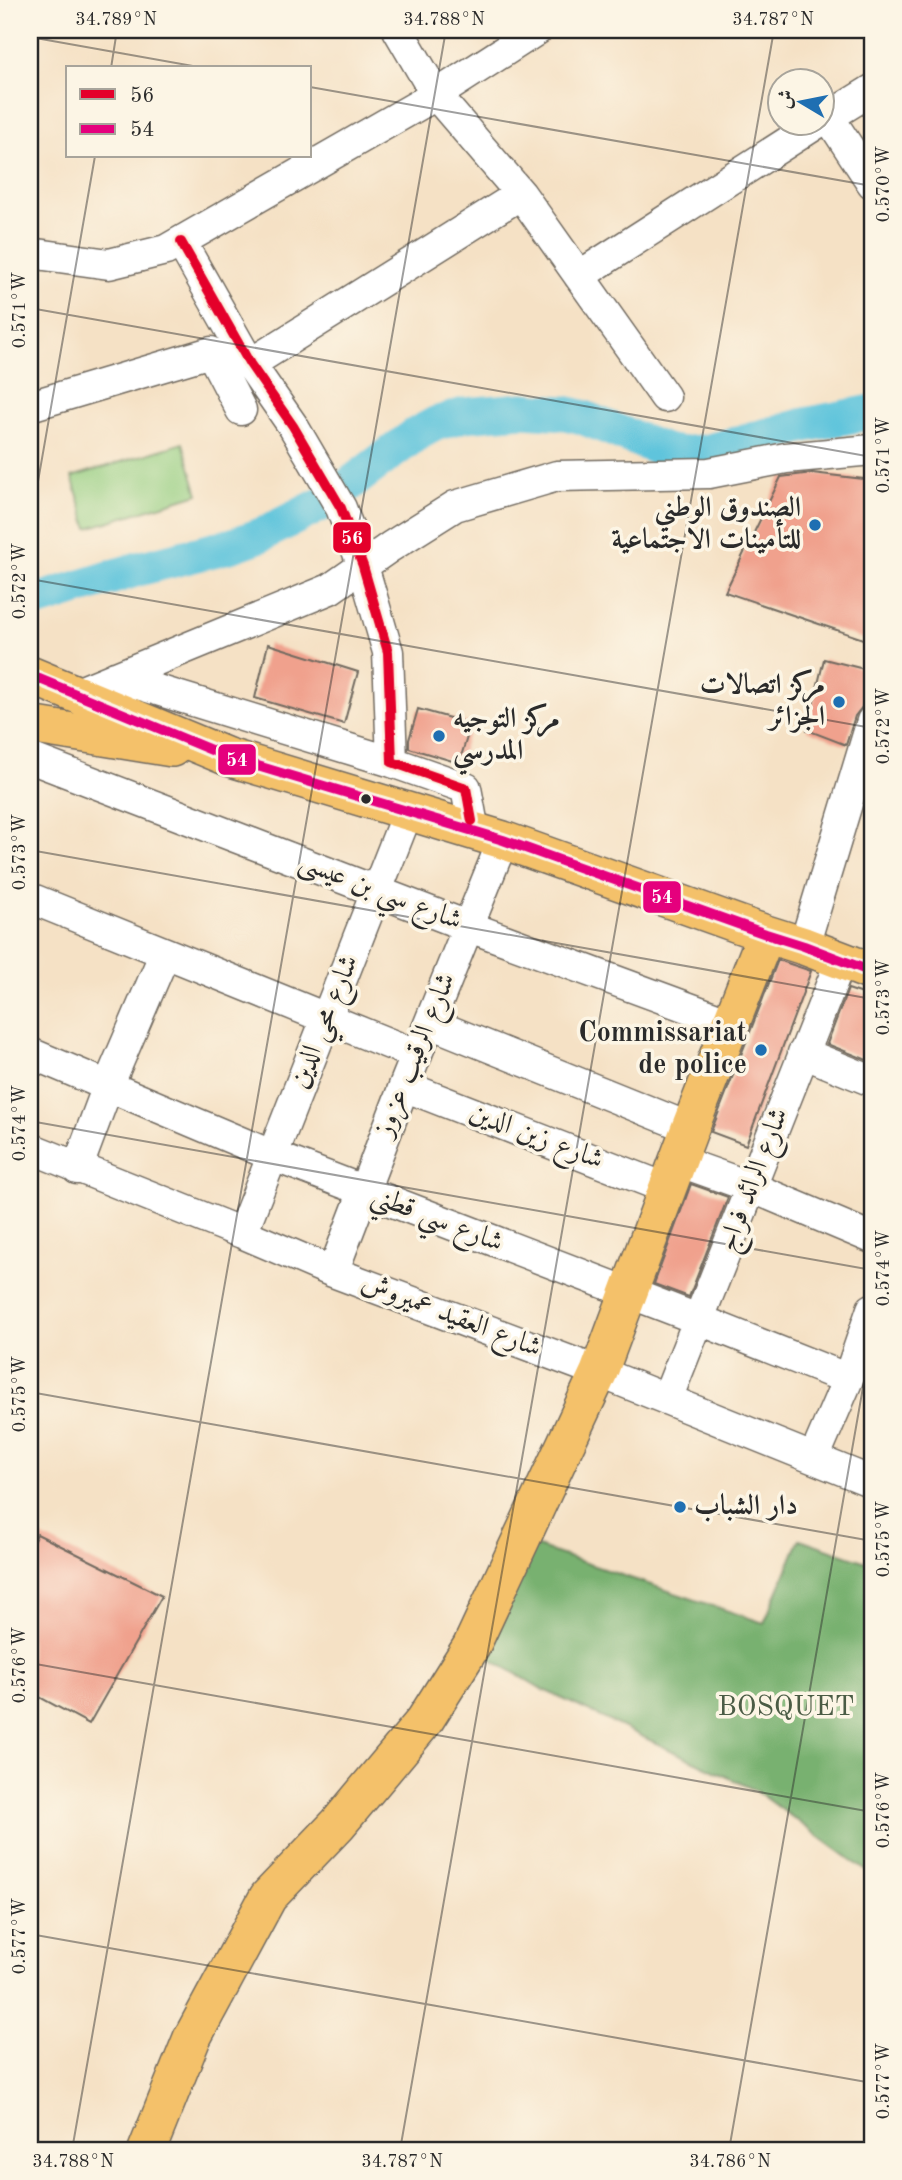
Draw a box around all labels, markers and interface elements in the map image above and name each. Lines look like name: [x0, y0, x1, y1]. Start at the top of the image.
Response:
text: 34.789°N: [75, 11, 157, 29]
text: 34.788°N: [403, 11, 485, 29]
text: 34.787°N: [732, 11, 814, 29]
legend: [66, 66, 312, 158]
north arrow: [766, 66, 836, 136]
text: 56: [130, 86, 154, 107]
text: ش: [776, 89, 798, 110]
text: 54: [130, 120, 154, 141]
text: 0.570°W: [875, 146, 893, 222]
text: 0.571°W: [11, 272, 29, 348]
text: 0.571°W: [875, 417, 893, 493]
place label: الصندوق الوطني للتأمينات الاجتماعية: [611, 494, 801, 555]
marker: الصندوق الوطني للتأمينات الاجتماعية: [807, 517, 823, 533]
line badge: 56: [332, 521, 372, 554]
text: 56: [341, 530, 363, 549]
text: 0.572°W: [11, 543, 29, 619]
place label: مركز اتصالات الجزائر: [700, 669, 825, 734]
text: 0.572°W: [875, 688, 893, 764]
marker: مركز اتصالات الجزائر: [831, 694, 847, 710]
place label: مركز التوجيه المدرسي: [453, 703, 560, 776]
marker: مركز التوجيه المدرسي: [431, 728, 447, 744]
line badge: 54: [217, 743, 257, 776]
text: 54: [226, 752, 248, 771]
unlabelled marker: [359, 792, 373, 806]
text: 0.573°W: [11, 814, 29, 890]
street label: شارع سي بن عيسى: [291, 848, 465, 945]
line badge: 54: [642, 880, 682, 914]
text: 54: [651, 889, 673, 908]
street label: شارع محي الدين: [286, 951, 374, 1096]
text: 0.573°W: [875, 959, 893, 1035]
street label: شارع الرقيب عزوز: [368, 969, 468, 1146]
place label: Commissariat de police: [578, 1020, 747, 1080]
marker: Commissariat de police: [753, 1042, 769, 1058]
text: 0.574°W: [11, 1085, 29, 1161]
street label: شارع زين الدين: [463, 1099, 607, 1182]
street label: شارع الرائد فراج: [713, 1104, 803, 1259]
street label: شارع سي قطني: [364, 1182, 507, 1267]
text: 0.574°W: [875, 1230, 893, 1306]
street label: شارع العقيد عميروش: [355, 1269, 545, 1370]
text: 0.575°W: [11, 1356, 29, 1432]
place label: دار الشباب: [694, 1492, 798, 1522]
marker: دار الشباب: [672, 1499, 688, 1515]
text: 0.575°W: [875, 1501, 893, 1577]
text: 0.576°W: [11, 1627, 29, 1703]
park label: BOSQUET: [717, 1694, 855, 1722]
text: 0.576°W: [875, 1772, 893, 1848]
text: 0.577°W: [11, 1898, 29, 1974]
text: 0.577°W: [875, 2043, 893, 2119]
text: 34.788°N: [32, 2153, 114, 2171]
text: 34.787°N: [361, 2153, 443, 2171]
text: 34.786°N: [689, 2153, 771, 2171]

